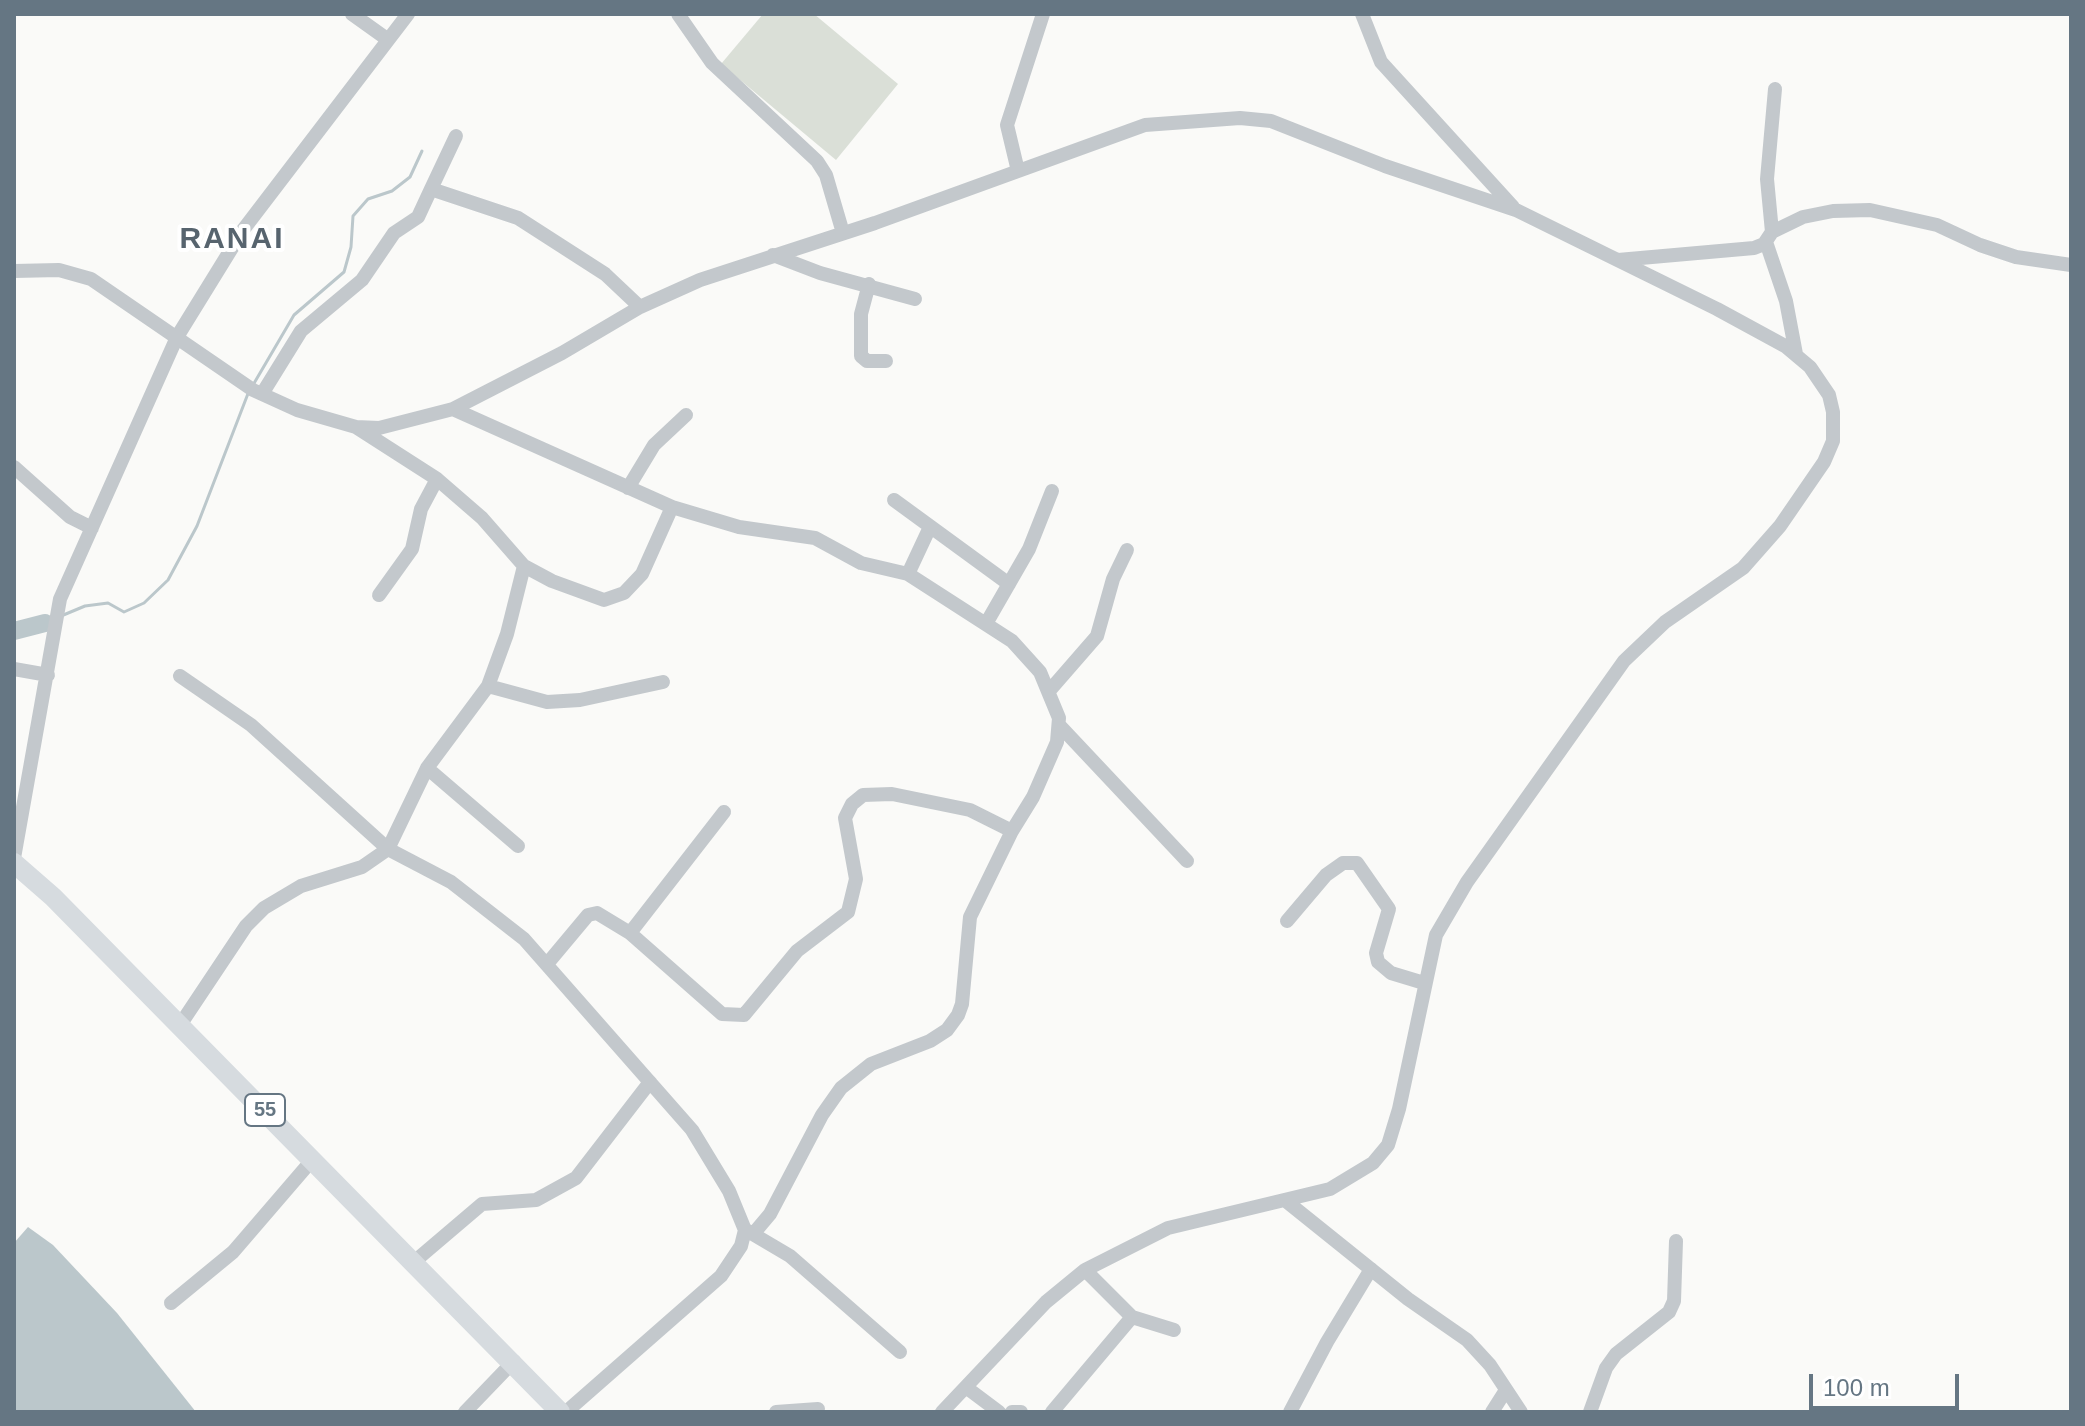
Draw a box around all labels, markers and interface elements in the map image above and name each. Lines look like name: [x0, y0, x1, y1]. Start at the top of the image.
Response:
district label: RANAI: [180, 222, 284, 258]
road number: 55: [245, 1094, 285, 1126]
scale bar: [1813, 1358, 1963, 1408]
text: 100 m: [1823, 1374, 1890, 1401]

